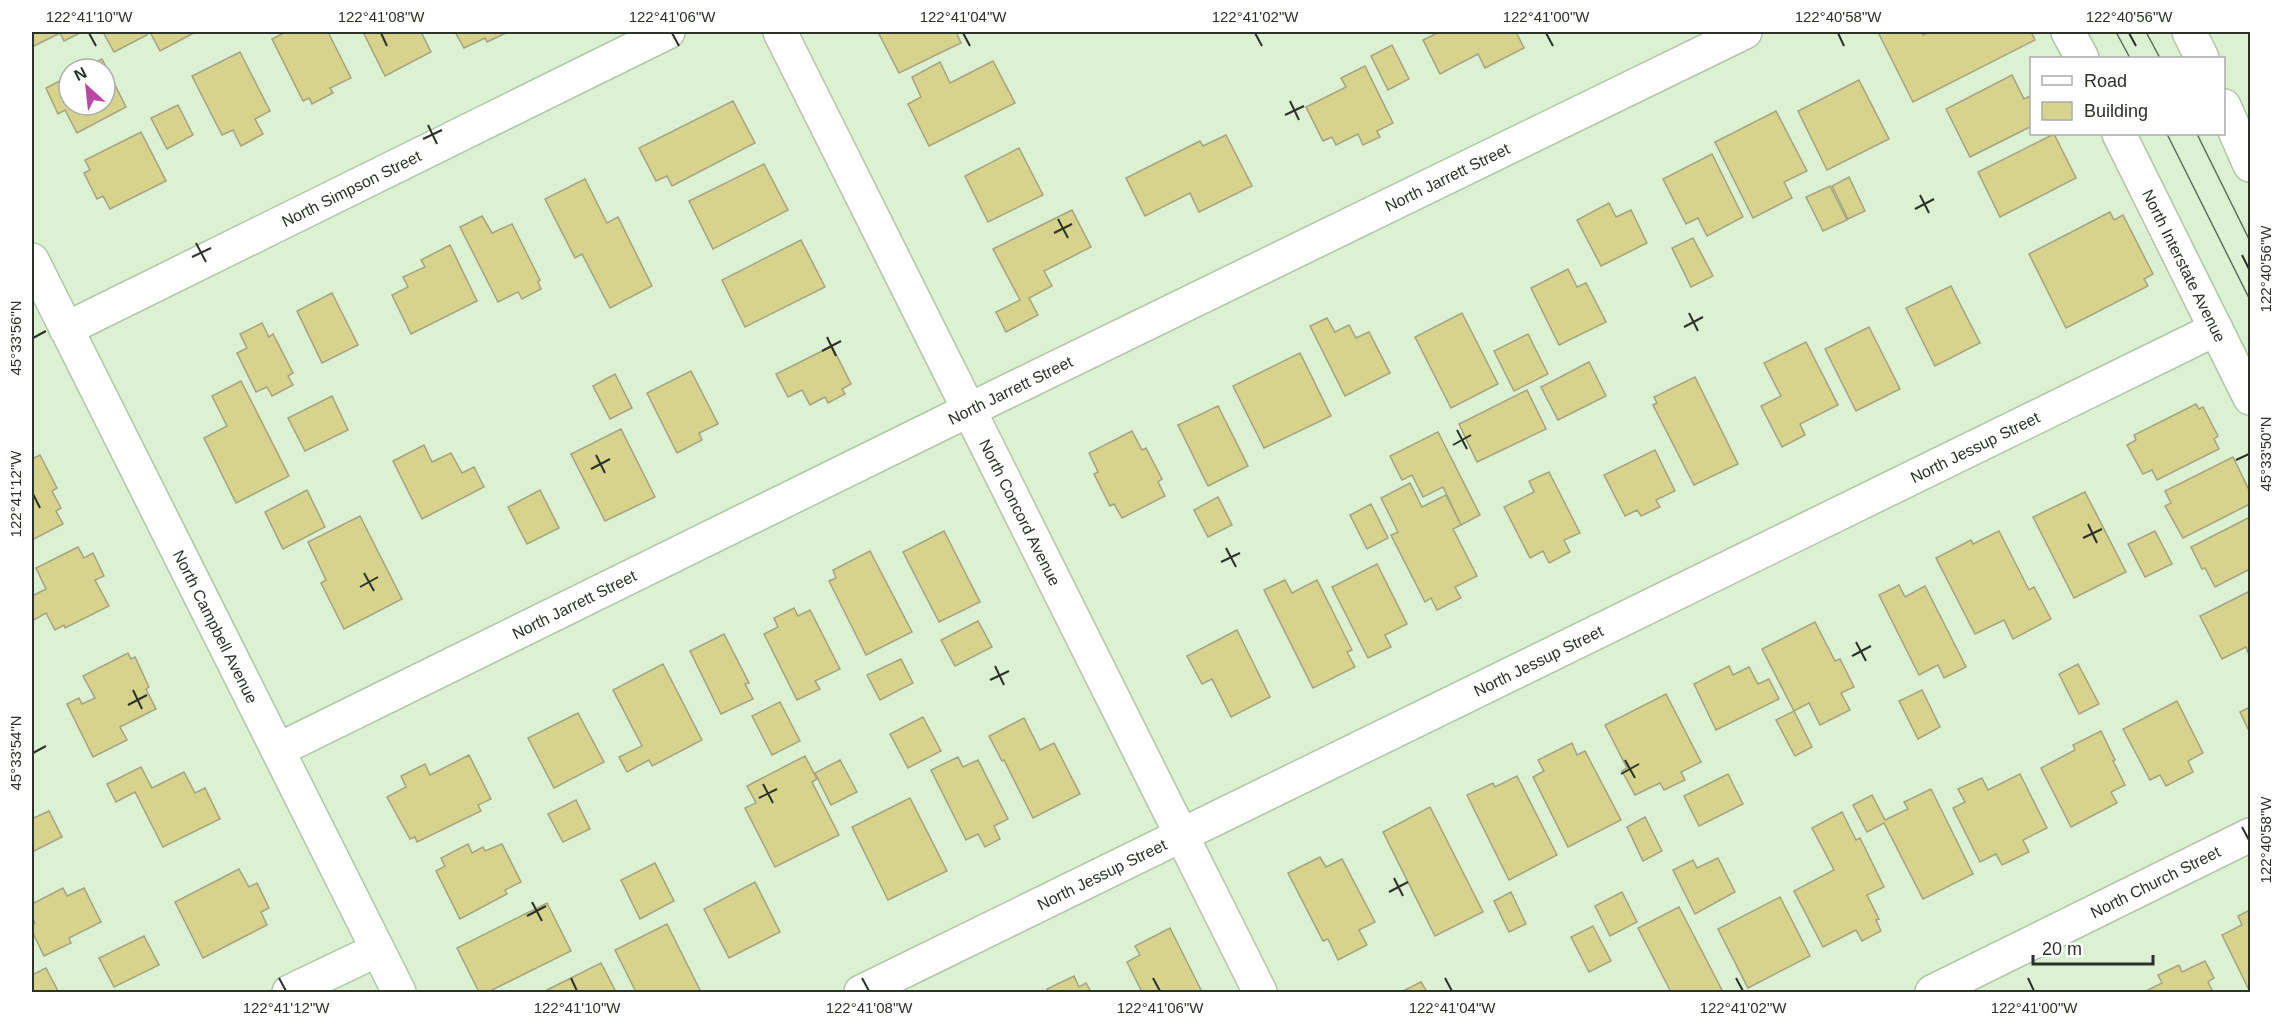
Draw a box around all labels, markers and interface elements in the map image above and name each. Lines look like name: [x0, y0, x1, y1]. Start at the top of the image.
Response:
text: 122°41'10"W: [46, 8, 133, 25]
text: 122°41'08"W: [338, 8, 425, 25]
text: 122°41'06"W: [629, 8, 716, 25]
text: 122°41'04"W: [920, 8, 1007, 25]
text: 122°41'02"W: [1212, 8, 1299, 25]
text: 122°41'00"W: [1503, 8, 1590, 25]
text: 122°40'58"W: [1795, 8, 1882, 25]
text: 122°40'56"W: [2086, 8, 2173, 25]
north arrow: [57, 57, 117, 117]
legend: [2030, 57, 2225, 135]
text: N: [71, 64, 89, 84]
text: Road: [2084, 71, 2127, 91]
text: Building: [2084, 101, 2148, 121]
street label: North Jarrett Street: [1382, 140, 1513, 215]
street label: North Simpson Street: [279, 147, 424, 230]
street label: North Interstate Avenue: [2139, 187, 2229, 345]
text: 122°40'56"W: [2257, 225, 2274, 312]
text: 45°33'56"N: [7, 300, 24, 376]
street label: North Jarrett Street: [946, 353, 1076, 428]
street label: North Jessup Street: [1908, 408, 2043, 486]
text: 45°33'50"N: [2257, 416, 2274, 492]
street label: North Concord Avenue: [976, 436, 1064, 589]
text: 122°41'12"W: [7, 450, 24, 537]
street label: North Campbell Avenue: [170, 547, 261, 706]
street label: North Jarrett Street: [509, 567, 640, 642]
street label: North Jessup Street: [1471, 622, 1606, 700]
text: 45°33'54"N: [7, 715, 24, 791]
text: 122°40'58"W: [2257, 796, 2274, 883]
street label: North Jessup Street: [1035, 836, 1170, 913]
street label: North Church Street: [2088, 843, 2224, 921]
scale bar: [2033, 928, 2153, 966]
text: 20 m: [2042, 939, 2082, 959]
text: 122°41'12"W: [243, 999, 330, 1016]
text: 122°41'10"W: [534, 999, 621, 1016]
text: 122°41'08"W: [826, 999, 913, 1016]
text: 122°41'06"W: [1117, 999, 1204, 1016]
text: 122°41'04"W: [1409, 999, 1496, 1016]
text: 122°41'02"W: [1700, 999, 1787, 1016]
text: 122°41'00"W: [1991, 999, 2078, 1016]

